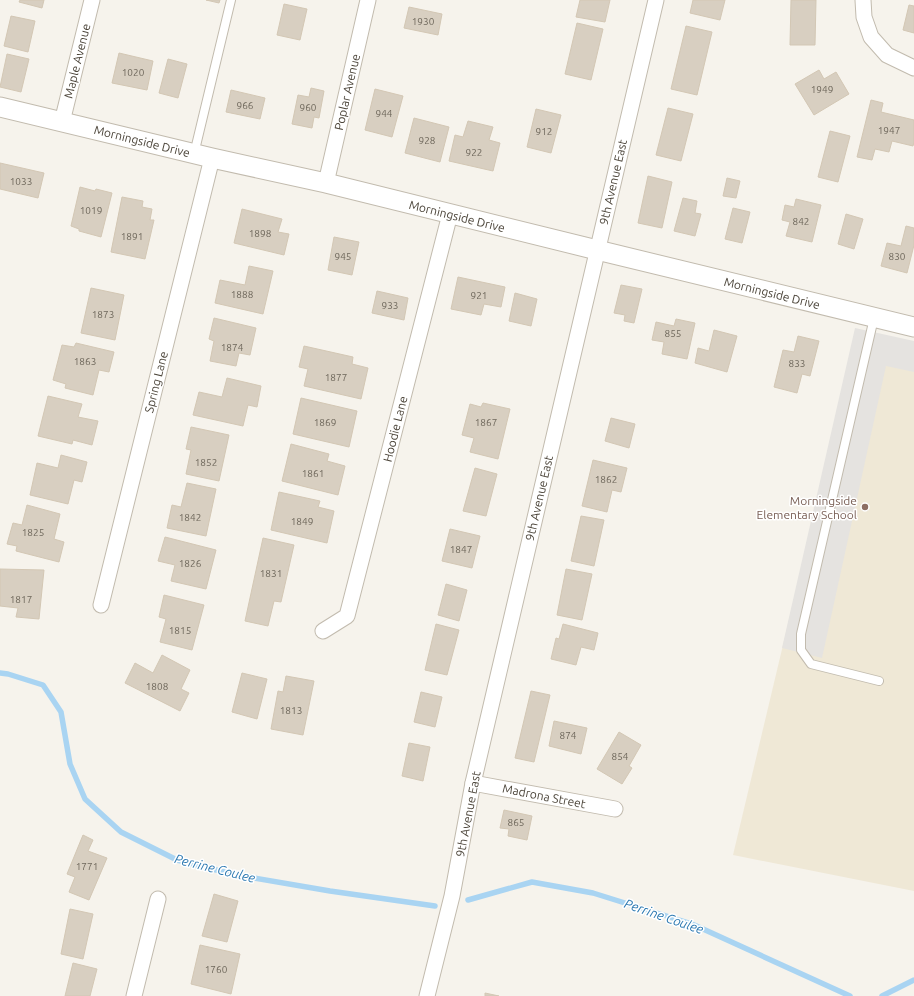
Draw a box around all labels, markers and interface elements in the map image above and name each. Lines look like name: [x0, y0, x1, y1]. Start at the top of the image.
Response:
house number: 1930: [412, 16, 435, 27]
street label: Maple Avenue: [61, 22, 93, 100]
street label: Poplar Avenue: [332, 52, 362, 132]
house number: 1020: [122, 67, 145, 78]
house number: 1949: [811, 84, 833, 95]
house number: 966: [237, 100, 254, 111]
house number: 960: [300, 102, 317, 113]
house number: 944: [376, 108, 393, 119]
street label: Morningside Drive: [93, 123, 191, 159]
house number: 1947: [878, 125, 900, 136]
house number: 912: [536, 126, 552, 137]
house number: 928: [419, 135, 436, 146]
street label: 9th Avenue East: [597, 138, 629, 226]
house number: 922: [466, 147, 482, 158]
house number: 1033: [10, 176, 32, 187]
street label: Morningside Drive: [408, 198, 506, 234]
house number: 1019: [80, 205, 102, 216]
house number: 842: [793, 216, 809, 227]
house number: 1898: [249, 228, 272, 239]
house number: 1891: [121, 231, 143, 242]
house number: 945: [335, 251, 351, 262]
house number: 830: [889, 251, 906, 262]
street label: Morningside Drive: [723, 275, 821, 311]
house number: 1888: [231, 289, 254, 300]
house number: 921: [471, 290, 487, 301]
house number: 933: [382, 300, 398, 311]
house number: 1873: [92, 309, 114, 320]
house number: 855: [665, 328, 681, 339]
house number: 1874: [221, 342, 244, 353]
street label: Spring Lane: [142, 350, 170, 414]
house number: 1863: [74, 356, 96, 367]
house number: 833: [789, 358, 805, 369]
house number: 1877: [325, 372, 347, 383]
street label: Hoodie Lane: [381, 395, 409, 463]
house number: 1869: [314, 417, 336, 428]
house number: 1867: [475, 417, 497, 428]
street label: 9th Avenue East: [523, 454, 555, 542]
house number: 1852: [195, 457, 217, 468]
house number: 1861: [302, 468, 324, 479]
house number: 1862: [595, 474, 617, 485]
place label: Morningside Elementary School: [757, 494, 857, 521]
marker: Morningside Elementary School: [860, 502, 870, 512]
house number: 1842: [179, 512, 201, 523]
house number: 1849: [291, 516, 313, 527]
house number: 1825: [22, 527, 44, 538]
house number: 1847: [450, 544, 472, 555]
house number: 1826: [179, 558, 202, 569]
house number: 1831: [260, 568, 282, 579]
house number: 1817: [10, 594, 32, 605]
house number: 1815: [169, 625, 191, 636]
house number: 1808: [146, 681, 169, 692]
house number: 1813: [280, 705, 302, 716]
house number: 874: [560, 730, 577, 741]
house number: 854: [612, 751, 629, 762]
street label: 9th Avenue East: [453, 770, 483, 858]
street label: Madrona Street: [501, 782, 587, 810]
house number: 865: [508, 817, 524, 828]
water label: Perrine Coulee: [173, 851, 257, 885]
house number: 1771: [76, 861, 98, 872]
water label: Perrine Coulee: [623, 896, 706, 936]
house number: 1760: [205, 964, 228, 975]

